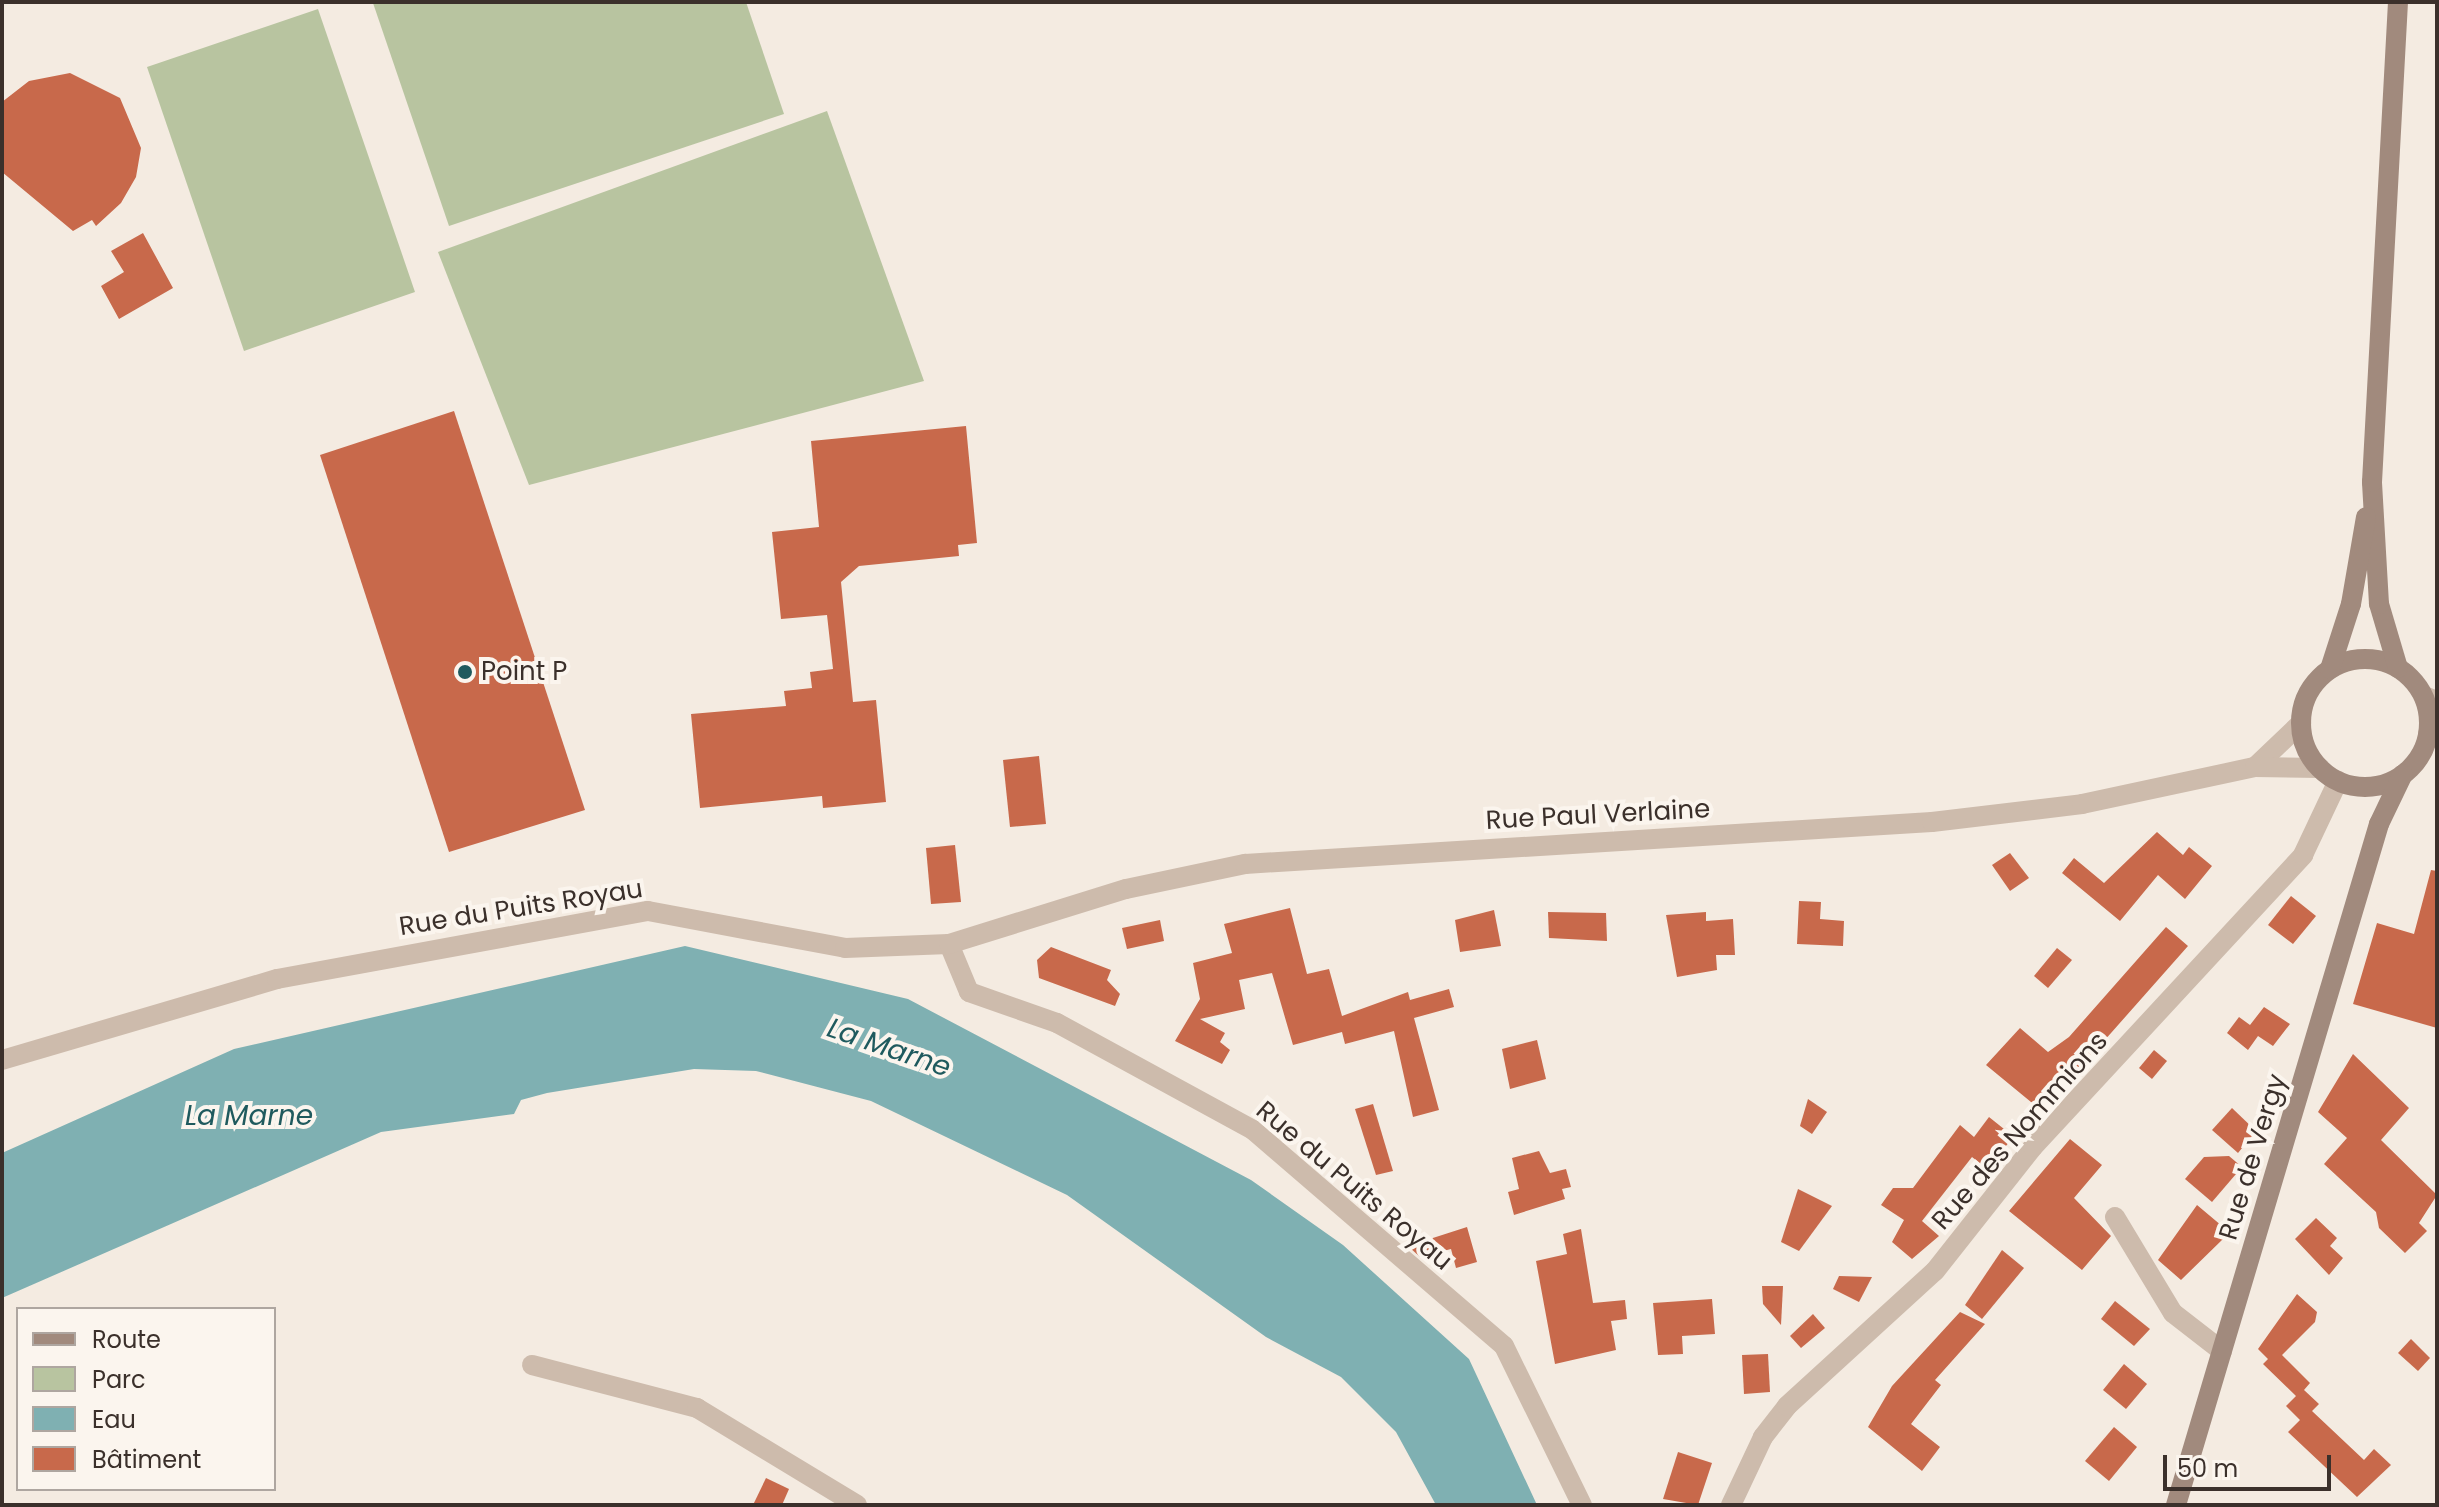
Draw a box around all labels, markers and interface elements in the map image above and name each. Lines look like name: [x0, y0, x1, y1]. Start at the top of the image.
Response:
place label: Point P: [481, 656, 567, 688]
marker: Point P: [456, 663, 474, 681]
street label: Rue Paul Verlaine: [1485, 794, 1711, 836]
street label: Rue du Puits Royau: [397, 873, 645, 943]
water label: La Marne: [823, 1011, 955, 1085]
street label: Rue des Nommions: [1926, 1026, 2114, 1236]
street label: Rue de Vergy: [2213, 1070, 2293, 1244]
street label: Rue du Puits Royau: [1250, 1095, 1458, 1277]
water label: La Marne: [185, 1099, 313, 1133]
legend: [16, 1307, 276, 1491]
text: Route: [92, 1323, 161, 1356]
text: Parc: [92, 1363, 146, 1396]
text: Eau: [92, 1403, 136, 1436]
scale bar: [2167, 1439, 2335, 1489]
text: Bâtiment: [92, 1443, 201, 1476]
text: 50 m: [2177, 1452, 2238, 1485]

